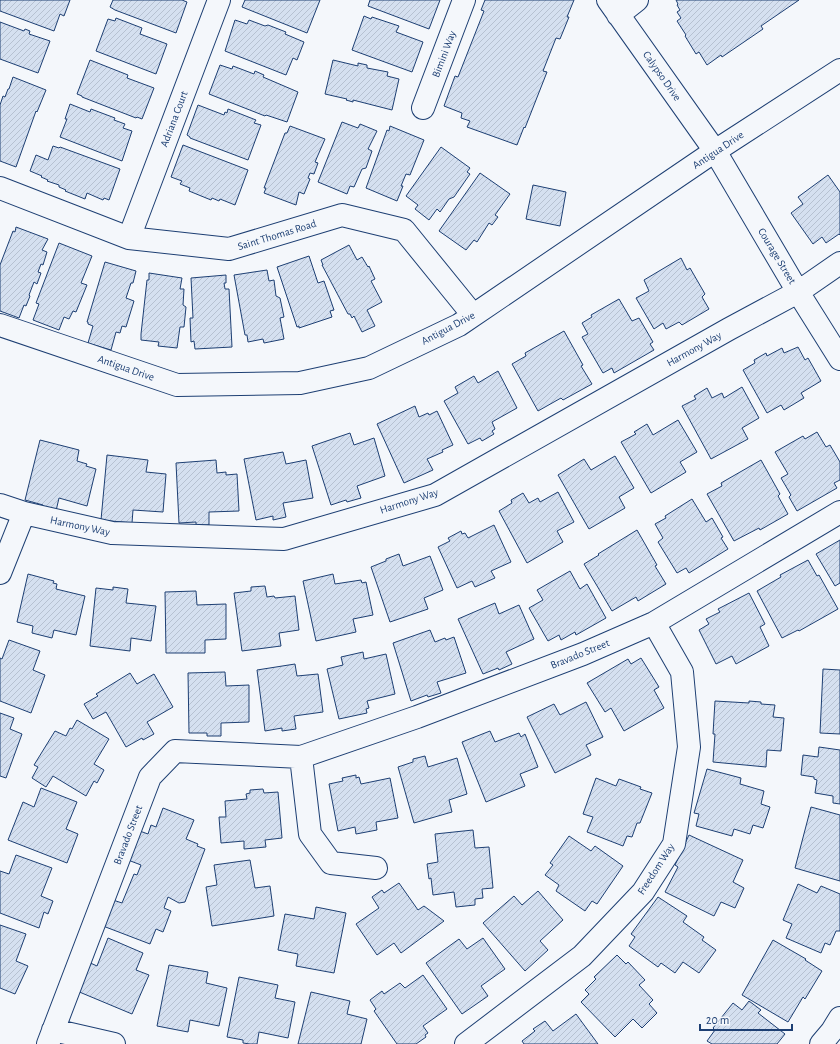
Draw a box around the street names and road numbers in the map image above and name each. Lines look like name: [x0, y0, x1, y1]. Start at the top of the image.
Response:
street label: Bimini Way: [430, 29, 458, 79]
street label: Calypso Drive: [641, 49, 683, 103]
street label: Adriana Court: [158, 89, 190, 149]
street label: Antigua Drive: [691, 129, 745, 171]
street label: Saint Thomas Road: [236, 218, 318, 252]
street label: Courage Street: [756, 226, 798, 286]
street label: Antigua Drive: [419, 309, 477, 347]
street label: Harmony Way: [665, 329, 724, 369]
street label: Antigua Drive: [96, 353, 156, 383]
street label: Harmony Way: [378, 486, 440, 516]
street label: Harmony Way: [49, 514, 111, 538]
street label: Bravado Street: [549, 637, 612, 671]
street label: Bravado Street: [112, 803, 145, 866]
street label: Freedom Way: [635, 841, 677, 897]

